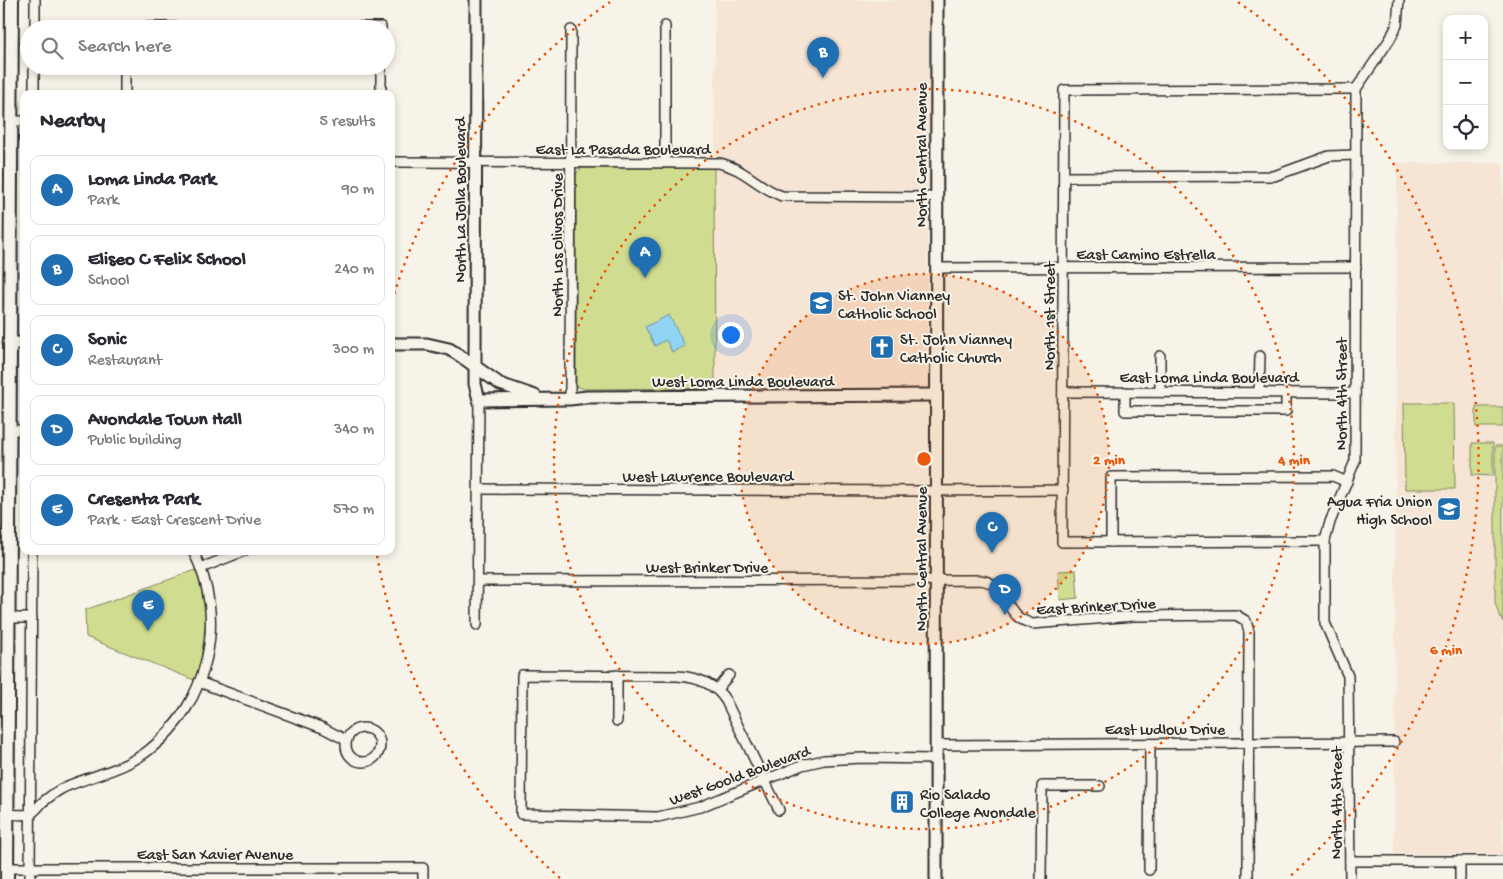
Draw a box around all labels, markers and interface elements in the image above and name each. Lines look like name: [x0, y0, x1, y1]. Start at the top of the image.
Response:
map controls: [1443, 15, 1488, 150]
button: +: [1443, 15, 1488, 60]
search box: [20, 20, 395, 75]
icon: search: [38, 34, 66, 62]
text: Search here: [78, 36, 172, 59]
pin: B: [807, 37, 839, 78]
button: −: [1443, 60, 1488, 105]
street label: North Central Avenue: [914, 82, 933, 227]
button: locate: [1443, 105, 1488, 150]
text: Nearby: [40, 110, 105, 135]
text: 5 results: [320, 113, 375, 132]
street label: North La Jolla Boulevard: [453, 116, 472, 283]
street label: East La Pasada Boulevard: [536, 142, 712, 161]
text: Loma Linda Park: [88, 169, 216, 192]
street label: North Los Olivos Drive: [550, 172, 569, 317]
text: A: [52, 181, 62, 200]
text: 90 m: [342, 181, 374, 200]
text: Park: [88, 192, 119, 211]
pin: A: [629, 237, 661, 278]
street label: East Camino Estrella: [1076, 247, 1217, 266]
text: Eliseo C Felix School: [88, 249, 246, 272]
street label: North 1st Street: [1042, 260, 1061, 370]
text: B: [53, 261, 61, 280]
text: 240 m: [334, 261, 374, 280]
text: School: [88, 272, 130, 291]
place label: St. John Vianney Catholic School: [838, 288, 950, 325]
school or university icon: St. John Vianney Catholic School: [808, 290, 834, 316]
your location: [718, 322, 744, 348]
text: Sonic: [88, 329, 126, 352]
place label: St. John Vianney Catholic Church: [900, 332, 1012, 369]
church icon: St. John Vianney Catholic Church: [869, 334, 895, 360]
street label: North 4th Street: [1334, 336, 1353, 450]
text: C: [53, 341, 61, 360]
text: 300 m: [332, 341, 374, 360]
text: Restaurant: [88, 352, 162, 371]
street label: East Loma Linda Boulevard: [1120, 370, 1300, 389]
street label: West Loma Linda Boulevard: [652, 374, 836, 393]
text: Avondale Town Hall: [88, 409, 242, 432]
text: D: [52, 421, 62, 440]
text: 340 m: [334, 421, 374, 440]
text: Public building: [88, 432, 182, 451]
centre of rings: [915, 450, 933, 468]
text: 2 min: [1093, 452, 1126, 470]
text: 4 min: [1277, 452, 1311, 470]
street label: West Lawrence Boulevard: [623, 469, 795, 488]
street label: North Central Avenue: [914, 486, 933, 631]
text: Cresenta Park: [88, 489, 200, 512]
place label: Agua Fria Union High School: [1327, 494, 1432, 531]
school or university icon: Agua Fria Union High School: [1436, 496, 1462, 522]
text: E: [52, 501, 62, 520]
text: 570 m: [333, 501, 374, 520]
text: Park · East Crescent Drive: [88, 512, 261, 531]
pin: C: [976, 512, 1008, 553]
street label: West Brinker Drive: [646, 560, 769, 579]
pin: D: [989, 574, 1021, 615]
pin: E: [132, 590, 164, 631]
street label: East Brinker Drive: [1036, 596, 1157, 621]
text: 6 min: [1430, 642, 1463, 660]
street label: East Ludlow Drive: [1105, 722, 1226, 741]
street label: West Goold Boulevard: [667, 742, 815, 812]
street label: North 4th Street: [1329, 745, 1348, 859]
place label: Rio Salado College Avondale: [920, 787, 1037, 824]
building icon: Rio Salado College Avondale: [889, 789, 915, 815]
street label: East San Xavier Avenue: [137, 847, 294, 866]

